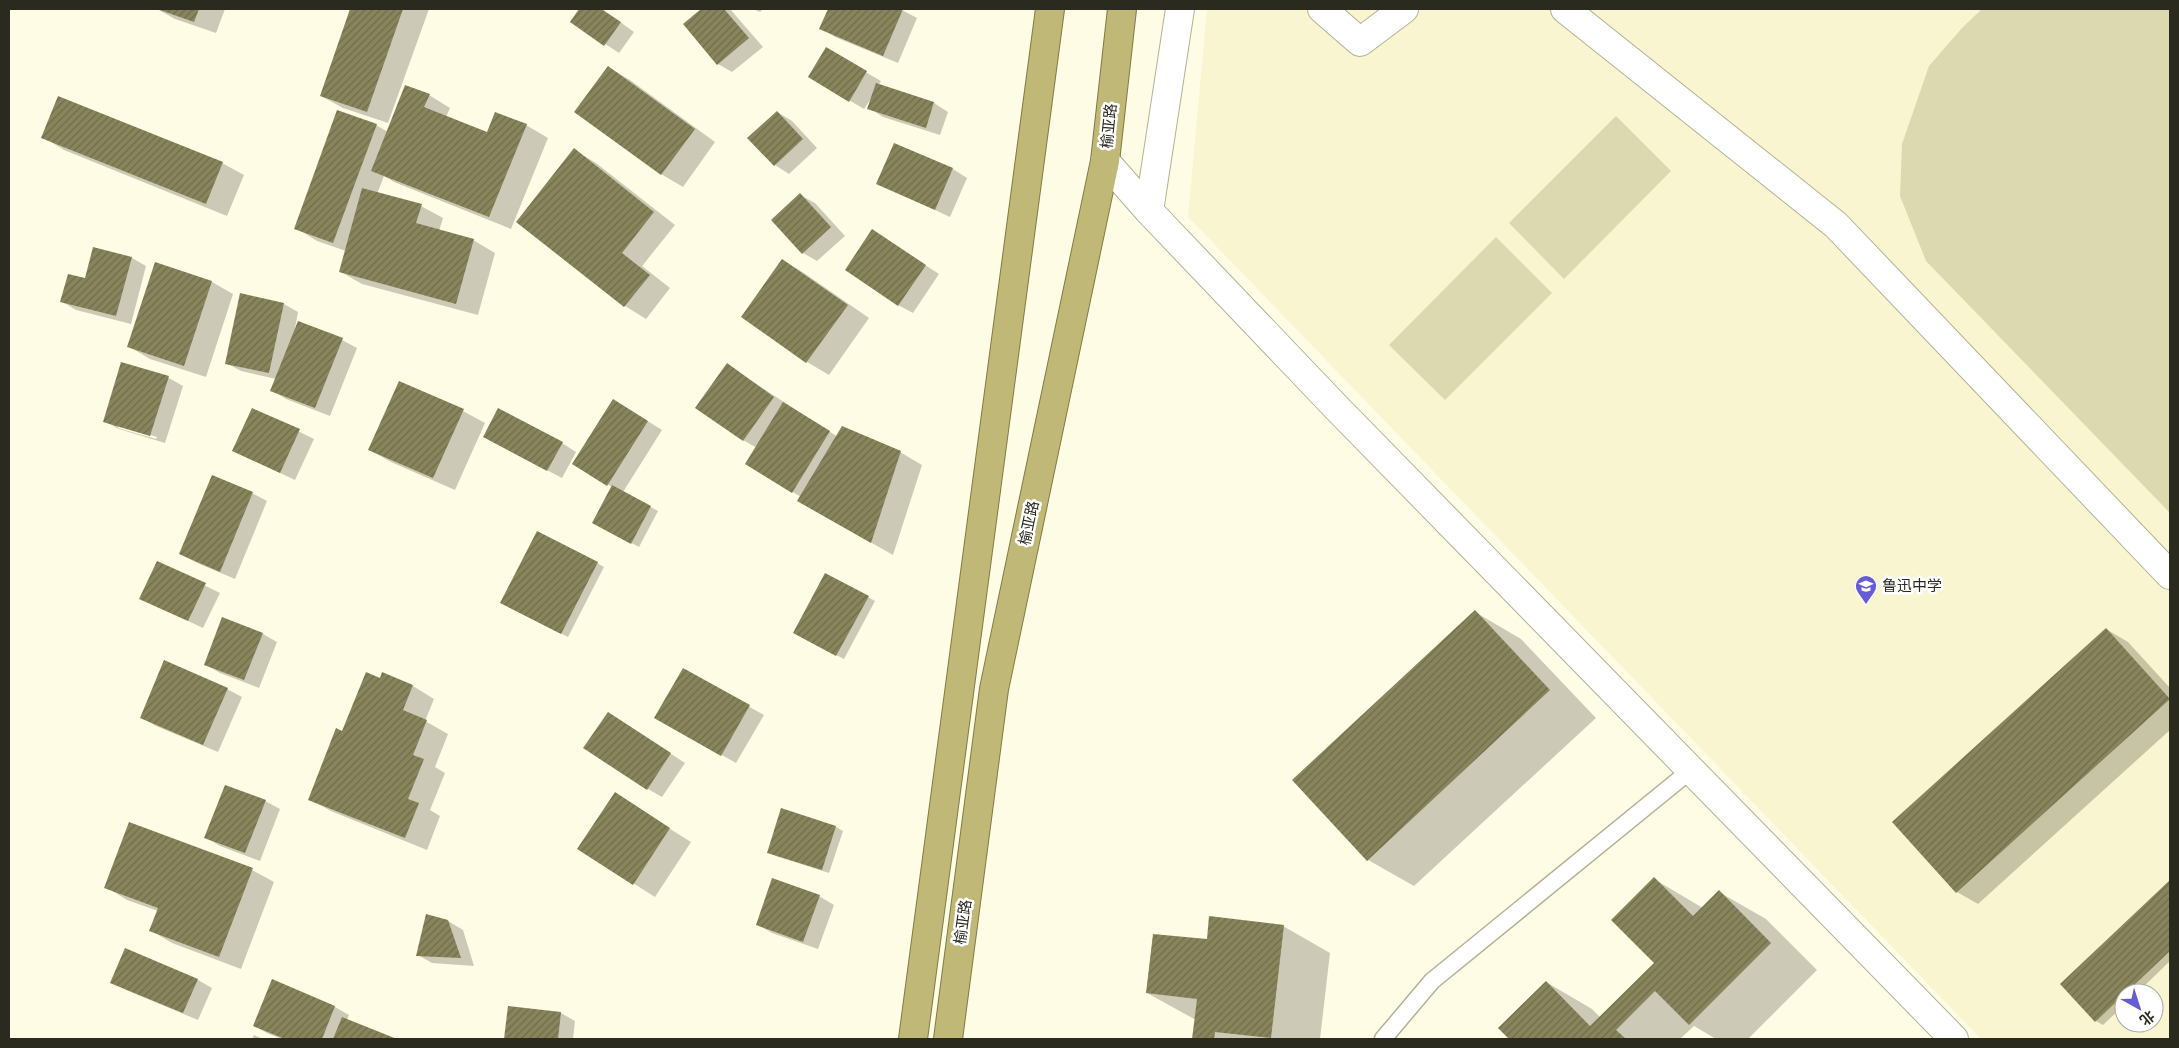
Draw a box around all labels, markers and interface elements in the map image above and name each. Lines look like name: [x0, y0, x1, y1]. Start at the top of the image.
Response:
street label: 榆亚路: [1098, 103, 1120, 149]
street label: 榆亚路: [1016, 499, 1042, 547]
school or university icon: 鲁迅中学: [1854, 574, 1878, 605]
place label: 鲁迅中学: [1882, 577, 1942, 595]
street label: 榆亚路: [951, 898, 975, 946]
north arrow: [2114, 983, 2164, 1033]
text: 北: [2136, 1007, 2158, 1029]

